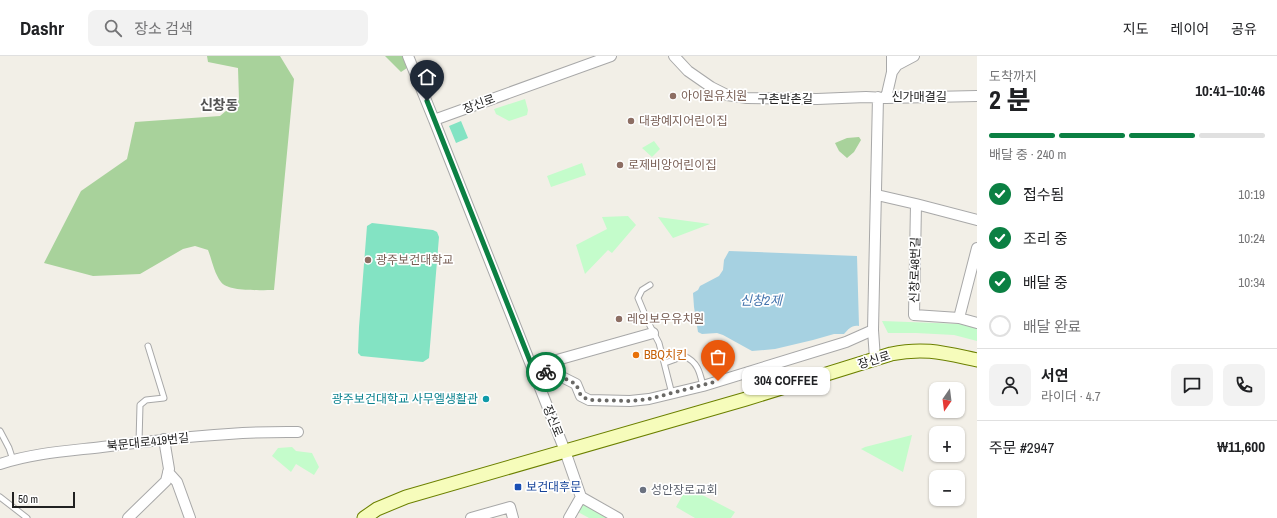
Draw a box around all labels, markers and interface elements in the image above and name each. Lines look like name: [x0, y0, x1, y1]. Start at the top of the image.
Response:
search box: [88, 10, 368, 46]
text: Dashr: [20, 15, 64, 41]
icon: search: [102, 17, 124, 39]
text: 장소 검색: [134, 18, 193, 39]
text: 지도: [1123, 20, 1149, 38]
text: 레이어: [1171, 20, 1209, 38]
text: 공유: [1231, 20, 1257, 38]
pin: [410, 60, 444, 101]
icon: home: [416, 66, 438, 88]
text: 도착까지: [989, 68, 1037, 85]
text: 10:41–10:46: [1195, 80, 1265, 101]
text: 2 분: [989, 82, 1031, 117]
place label: 아이원유치원: [681, 88, 747, 104]
street label: 신가매결길: [891, 89, 947, 105]
street label: 장신로: [461, 91, 497, 117]
marker: 아이원유치원: [668, 91, 678, 101]
street label: 구촌반촌길: [757, 91, 813, 107]
district label: 신창동: [200, 96, 238, 114]
place label: 대광예지어린이집: [639, 113, 727, 129]
marker: 대광예지어린이집: [626, 116, 636, 126]
text: 배달 중 · 240 m: [989, 146, 1066, 163]
place label: 로제비앙어린이집: [628, 157, 716, 173]
marker: 로제비앙어린이집: [615, 160, 625, 170]
icon: check: [989, 183, 1011, 205]
text: 접수됨: [1023, 184, 1064, 205]
text: 10:19: [1238, 186, 1265, 203]
icon: check: [989, 227, 1011, 249]
text: 조리 중: [1023, 228, 1068, 249]
text: 10:24: [1238, 230, 1265, 247]
street label: 신창로48번길: [906, 237, 924, 303]
place label: 광주보건대학교: [376, 252, 453, 268]
marker: 광주보건대학교: [363, 255, 373, 265]
icon: check: [989, 271, 1011, 293]
text: 배달 중: [1023, 272, 1068, 293]
text: 10:34: [1238, 274, 1265, 291]
water label: 신창2제: [740, 292, 784, 309]
place label: 레인보우유치원: [627, 311, 704, 327]
marker: 레인보우유치원: [614, 314, 624, 324]
text: 배달 완료: [1023, 316, 1082, 337]
pin: [701, 340, 735, 381]
icon: bag: [707, 346, 729, 368]
place label: BBQ치킨: [644, 347, 687, 363]
street label: 장신로: [856, 348, 892, 372]
marker: BBQ치킨: [631, 350, 641, 360]
courier: [526, 352, 566, 392]
icon: bike: [535, 361, 557, 383]
button: person: [989, 364, 1031, 406]
button: chat: [1171, 364, 1213, 406]
button: phone: [1223, 364, 1265, 406]
text: 서연: [1041, 365, 1069, 386]
callout: 304 COFFEE: [742, 367, 830, 395]
text: 304 COFFEE: [754, 372, 818, 389]
north arrow: [929, 382, 965, 418]
map controls: [929, 382, 965, 506]
text: 라이더 · 4.7: [1041, 388, 1101, 405]
place label: 광주보건대학교 사무엘생활관: [332, 391, 478, 407]
marker: 광주보건대학교 사무엘생활관: [481, 394, 491, 404]
street label: 장신로: [539, 403, 567, 439]
button: +: [929, 426, 965, 462]
street label: 북문대로419번길: [106, 430, 190, 454]
text: ₩11,600: [1217, 436, 1265, 457]
text: 주문 #2947: [989, 437, 1054, 458]
button: −: [929, 470, 965, 506]
place label: 보건대후문: [526, 479, 581, 495]
marker: 보건대후문: [513, 482, 523, 492]
place label: 성안장로교회: [651, 482, 717, 498]
marker: 성안장로교회: [638, 485, 648, 495]
scale bar: [12, 490, 75, 509]
text: 50 m: [18, 492, 38, 506]

